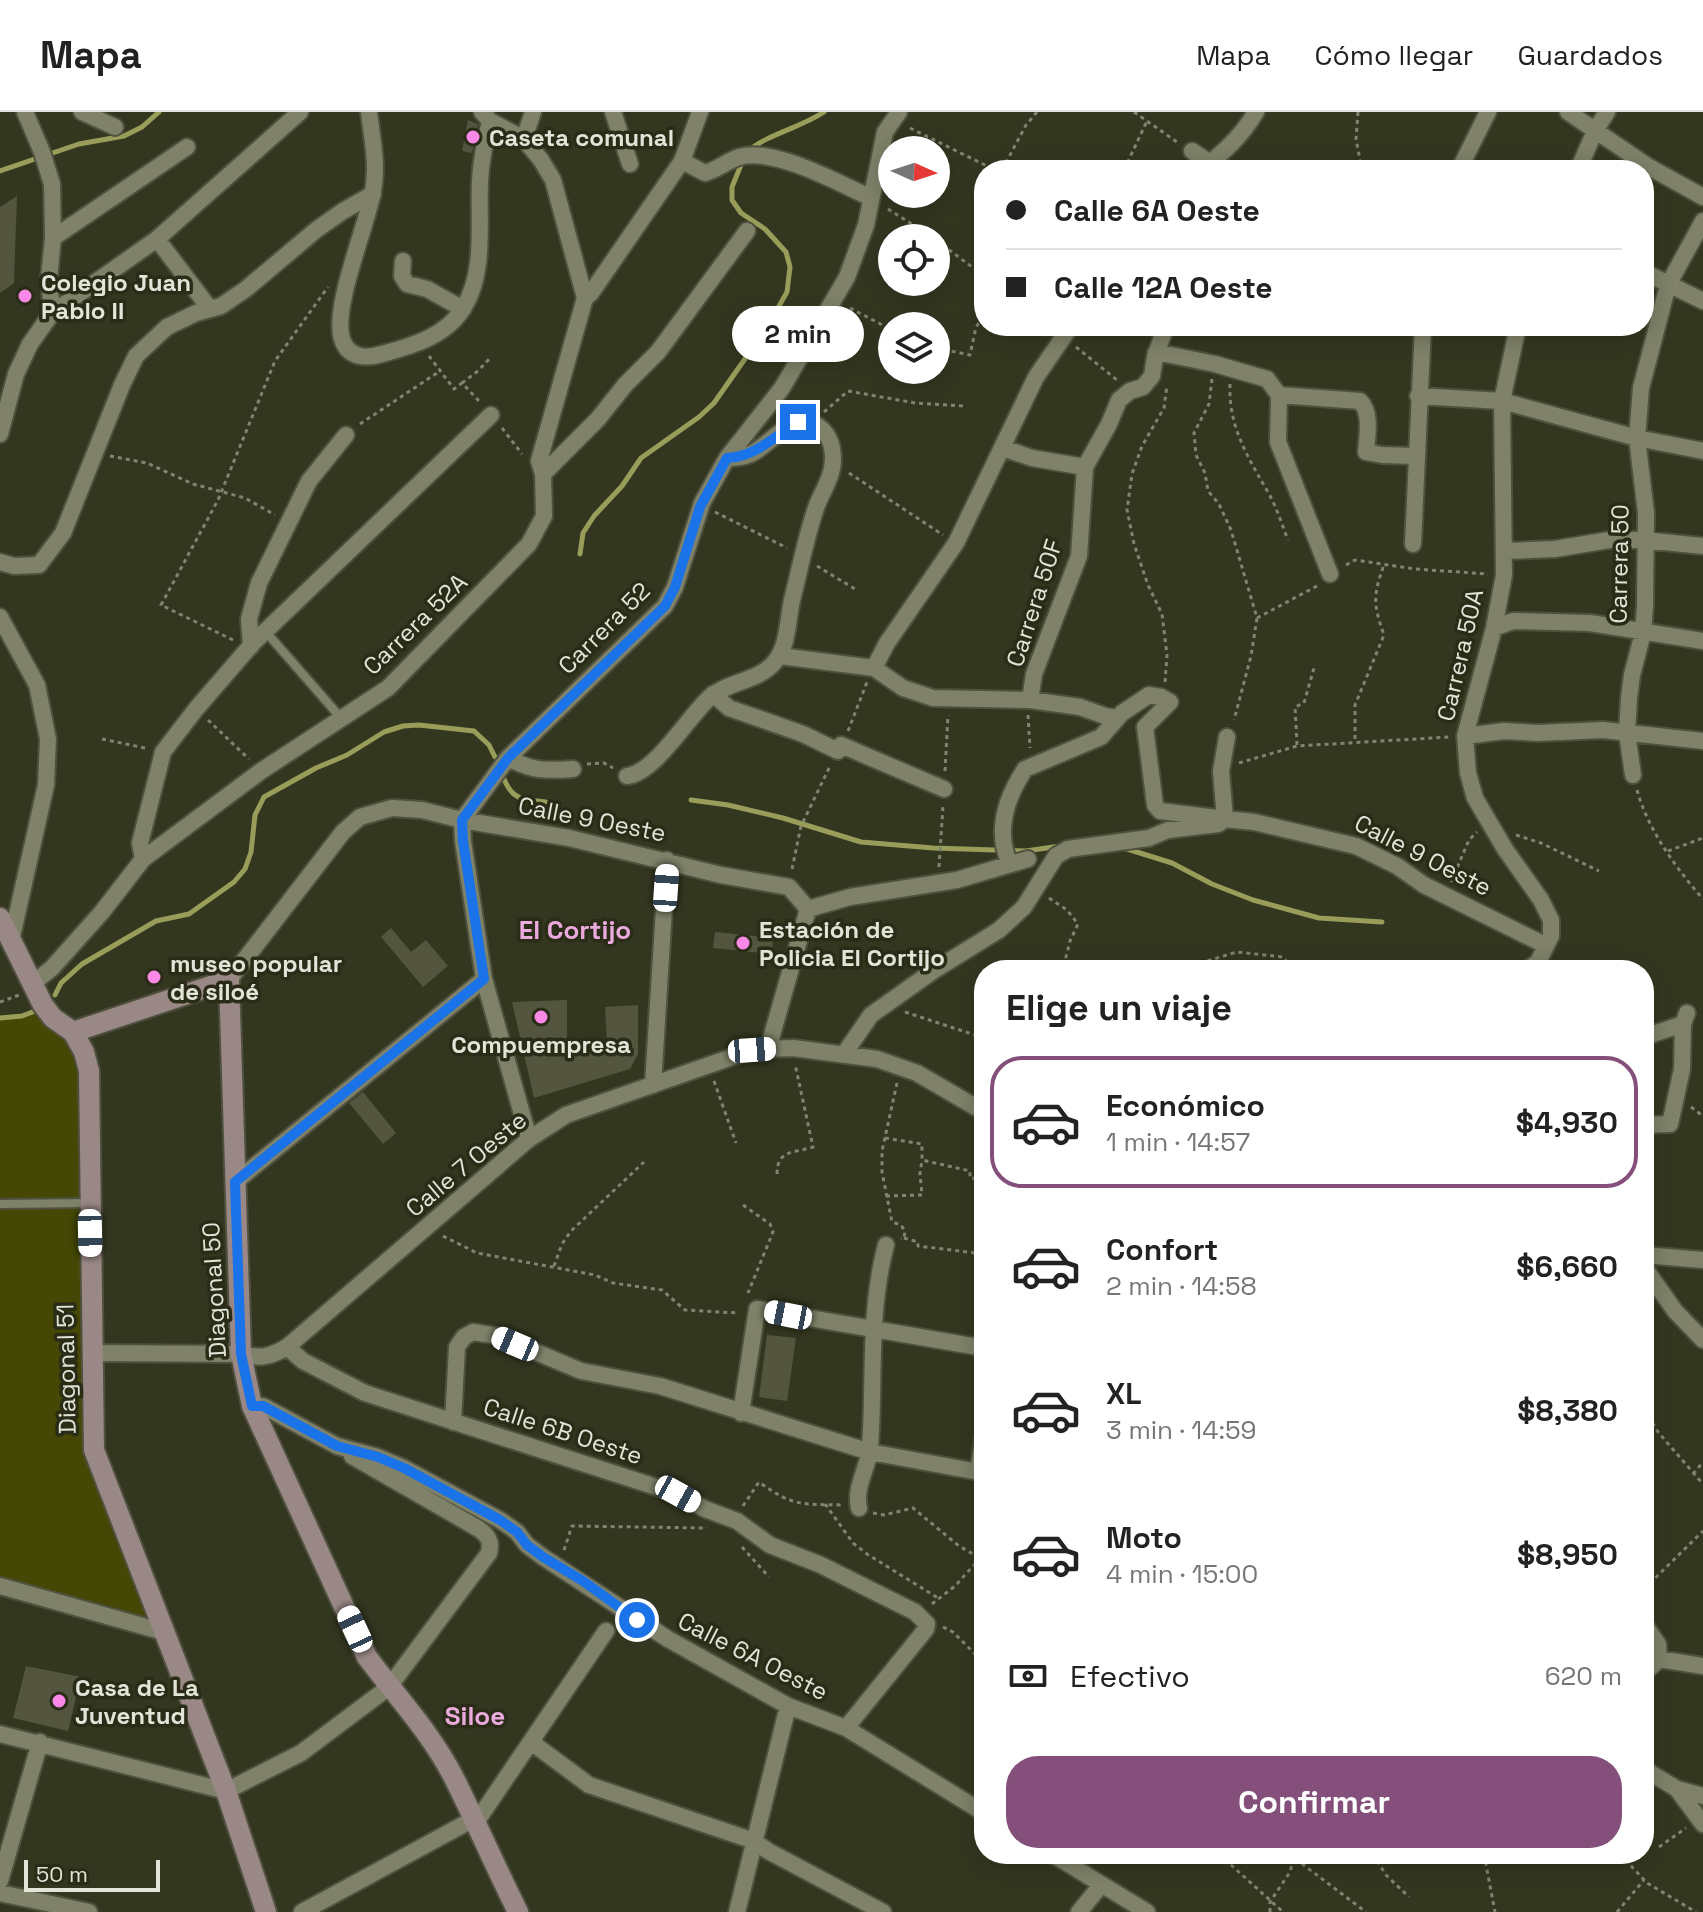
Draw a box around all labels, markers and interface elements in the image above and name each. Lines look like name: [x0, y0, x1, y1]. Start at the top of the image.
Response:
text: Mapa: [40, 31, 142, 79]
text: Mapa: [1196, 37, 1271, 73]
text: Cómo llegar: [1315, 37, 1473, 73]
text: Guardados: [1517, 37, 1663, 73]
place label: Caseta comunal: [489, 122, 674, 153]
marker: Caseta comunal: [464, 128, 482, 146]
north arrow: [878, 136, 950, 208]
map controls: [878, 136, 950, 384]
text: Calle 6A Oeste: [1054, 191, 1260, 230]
button: locate: [878, 224, 950, 296]
place label: Colegio Juan Pablo II: [41, 267, 191, 326]
text: Calle 12A Oeste: [1054, 268, 1273, 307]
marker: Colegio Juan Pablo II: [16, 287, 34, 305]
callout: 2 min: [732, 306, 864, 362]
button: layers: [878, 312, 950, 384]
text: 2 min: [764, 317, 832, 351]
route end: [780, 404, 816, 440]
street label: Carrera 50: [1602, 504, 1636, 624]
street label: Carrera 50F: [999, 535, 1069, 671]
street label: Carrera 52A: [356, 566, 474, 682]
street label: Carrera 52: [551, 575, 657, 681]
street label: Carrera 50A: [1430, 586, 1490, 724]
street label: Calle 9 Oeste: [516, 790, 668, 848]
street label: Calle 9 Oeste: [1349, 807, 1497, 903]
car: [652, 863, 680, 913]
district label: El Cortijo: [519, 913, 631, 947]
place label: Estación de Policia El Cortijo: [759, 914, 945, 973]
marker: Estación de Policia El Cortijo: [734, 934, 752, 952]
place label: museo popular de siloé: [170, 948, 342, 1007]
marker: museo popular de siloé: [145, 968, 163, 986]
text: Elige un viaje: [1006, 985, 1232, 1031]
marker: Compuempresa: [532, 1008, 550, 1026]
place label: Compuempresa: [451, 1029, 631, 1060]
car: [727, 1036, 777, 1064]
icon: car: [1010, 1086, 1082, 1158]
text: Económico: [1106, 1086, 1265, 1125]
text: $4,930: [1516, 1103, 1618, 1142]
street label: Calle 7 Oeste: [399, 1104, 533, 1224]
text: 1 min · 14:57: [1106, 1125, 1250, 1159]
car: [78, 1209, 102, 1257]
street label: Diagonal 50: [195, 1221, 233, 1359]
icon: car: [1010, 1230, 1082, 1302]
text: Confort: [1106, 1230, 1218, 1269]
text: $6,660: [1516, 1247, 1618, 1286]
text: 2 min · 14:58: [1106, 1269, 1257, 1303]
car: [762, 1299, 814, 1331]
street label: Diagonal 51: [49, 1304, 83, 1434]
car: [488, 1324, 542, 1364]
icon: car: [1010, 1374, 1082, 1446]
text: XL: [1106, 1374, 1142, 1413]
street label: Calle 6B Oeste: [479, 1391, 647, 1471]
text: $8,380: [1517, 1391, 1618, 1430]
text: 3 min · 14:59: [1106, 1413, 1256, 1447]
car: [651, 1472, 705, 1516]
icon: car: [1010, 1518, 1082, 1590]
text: Moto: [1106, 1518, 1182, 1557]
text: $8,950: [1517, 1535, 1618, 1574]
text: 4 min · 15:00: [1106, 1557, 1258, 1591]
car: [334, 1602, 376, 1656]
route start: [619, 1602, 655, 1638]
street label: Calle 6A Oeste: [673, 1605, 833, 1707]
icon: cash: [1006, 1654, 1050, 1698]
text: Efectivo: [1070, 1657, 1190, 1696]
text: 620 m: [1545, 1659, 1622, 1693]
place label: Casa de La Juventud: [75, 1672, 199, 1731]
marker: Casa de La Juventud: [50, 1692, 68, 1710]
district label: Siloe: [445, 1699, 505, 1733]
button: Confirmar: [1006, 1756, 1622, 1848]
scale bar: [24, 1856, 160, 1892]
text: 50 m: [36, 1860, 88, 1888]

